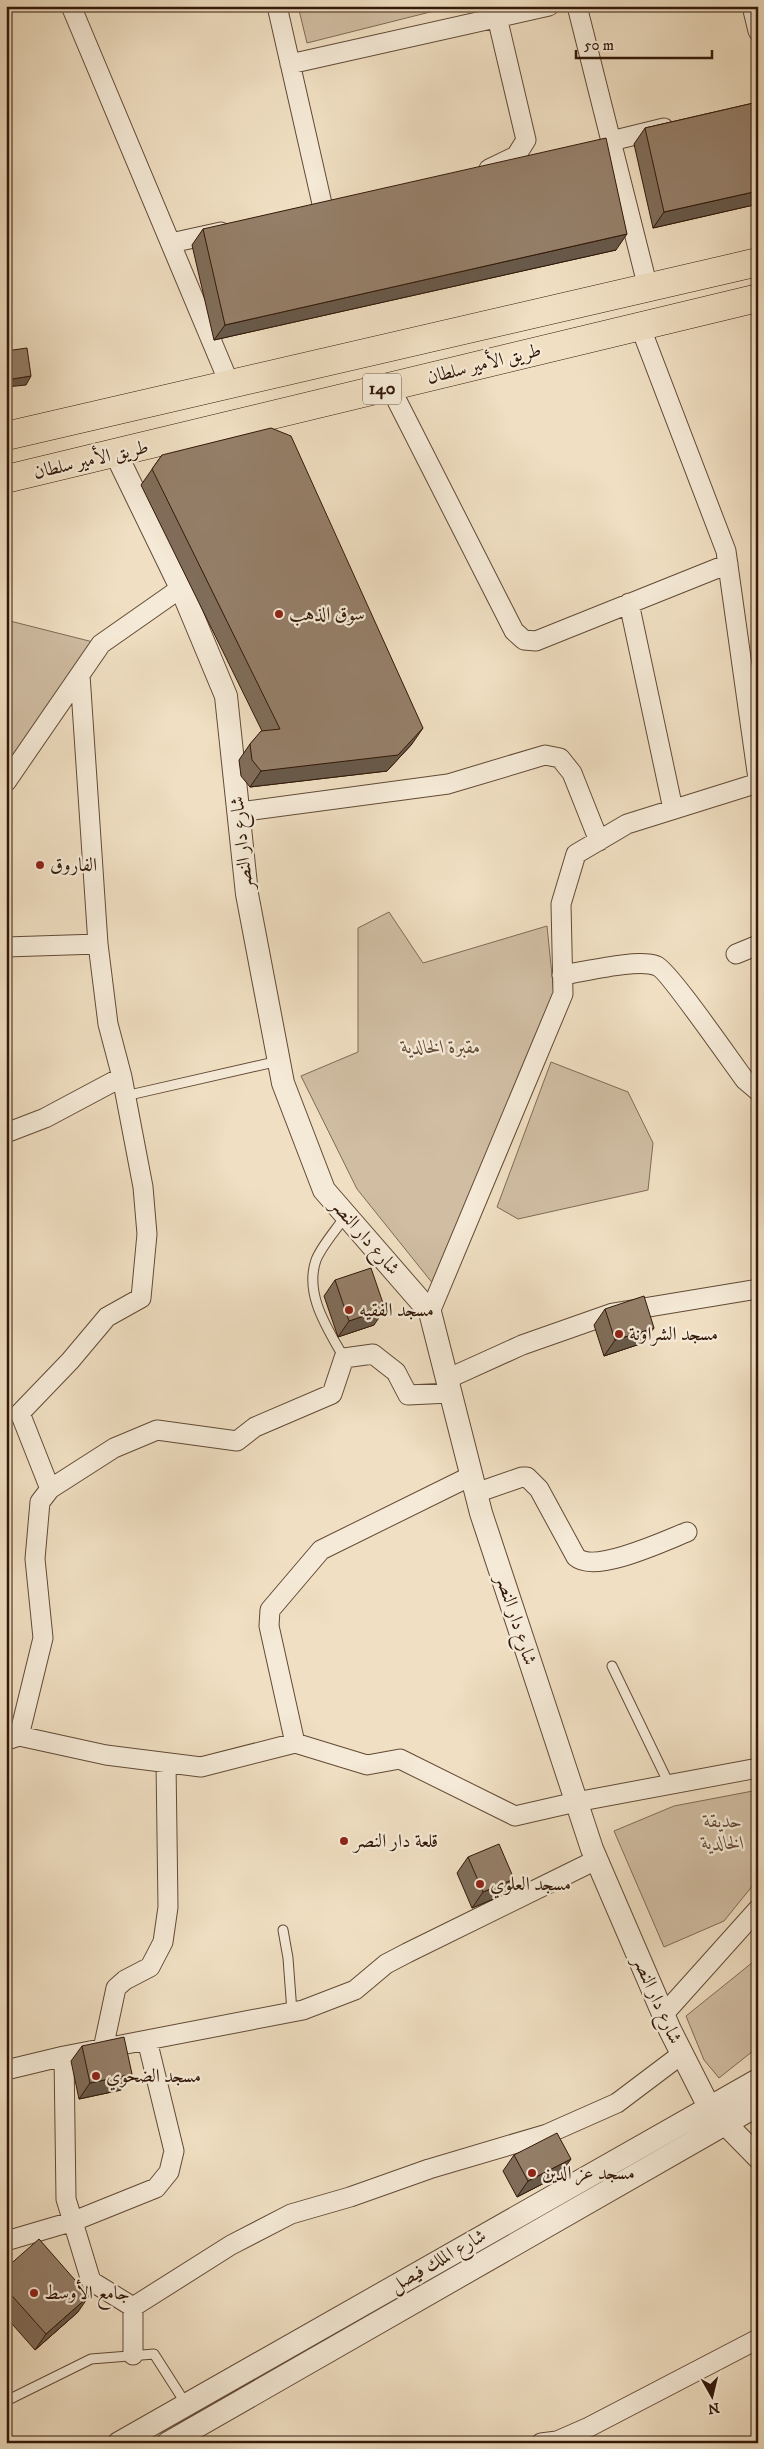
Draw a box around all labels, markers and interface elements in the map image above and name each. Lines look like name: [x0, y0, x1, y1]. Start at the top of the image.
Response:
scale bar: [576, 28, 713, 60]
text: 50 m: [584, 36, 614, 55]
street label: طريق الأمير سلطان: [424, 336, 544, 389]
road number: 140: [363, 374, 401, 404]
street label: طريق الأمير سلطان: [31, 433, 151, 484]
place label: سوق الذهب: [289, 603, 365, 626]
marker: سوق الذهب: [273, 608, 285, 620]
street label: شارع دار النصر: [226, 795, 262, 893]
place label: الفاروق: [50, 854, 97, 877]
marker: الفاروق: [34, 859, 46, 871]
park label: مقبرة الخالدية: [399, 1036, 481, 1059]
street label: شارع دار النصر: [322, 1193, 404, 1282]
place label: مسجد الفقيه: [359, 1299, 434, 1322]
marker: مسجد الفقيه: [343, 1304, 355, 1316]
place label: مسجد الشراونة: [629, 1323, 718, 1346]
marker: مسجد الشراونة: [613, 1328, 625, 1340]
street label: شارع دار النصر: [487, 1570, 541, 1669]
park label: حديقة الخالدية: [699, 1810, 745, 1855]
place label: قلعة دار النصر: [352, 1830, 438, 1853]
marker: قلعة دار النصر: [338, 1835, 350, 1847]
place label: مسجد العلوي: [490, 1873, 571, 1899]
marker: مسجد العلوي: [474, 1878, 486, 1890]
street label: شارع دار النصر: [624, 1951, 687, 2049]
place label: مسجد الضحوي: [106, 2065, 201, 2091]
marker: مسجد الضحوي: [90, 2070, 102, 2082]
place label: مسجد عز الدين: [542, 2162, 635, 2186]
marker: مسجد عز الدين: [526, 2167, 538, 2179]
street label: شارع الملك فيصل: [386, 2224, 492, 2300]
place label: جامع الأوسط: [44, 2279, 130, 2310]
marker: جامع الأوسط: [28, 2287, 40, 2299]
north arrow: [686, 2372, 736, 2422]
text: N: [706, 2398, 721, 2418]

